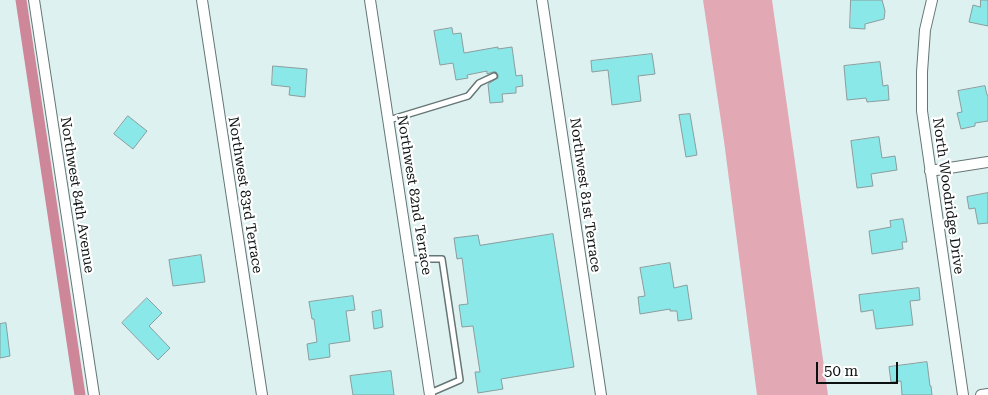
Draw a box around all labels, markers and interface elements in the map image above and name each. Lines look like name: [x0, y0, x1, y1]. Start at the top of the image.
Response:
street label: Northwest 82nd Terrace: [393, 114, 435, 276]
street label: Northwest 83rd Terrace: [224, 115, 266, 275]
street label: Northwest 84th Avenue: [56, 116, 98, 274]
street label: Northwest 81st Terrace: [566, 117, 604, 273]
street label: North Woodridge Drive: [929, 117, 967, 275]
scale bar: [818, 352, 900, 384]
text: 50 m: [824, 362, 858, 380]

